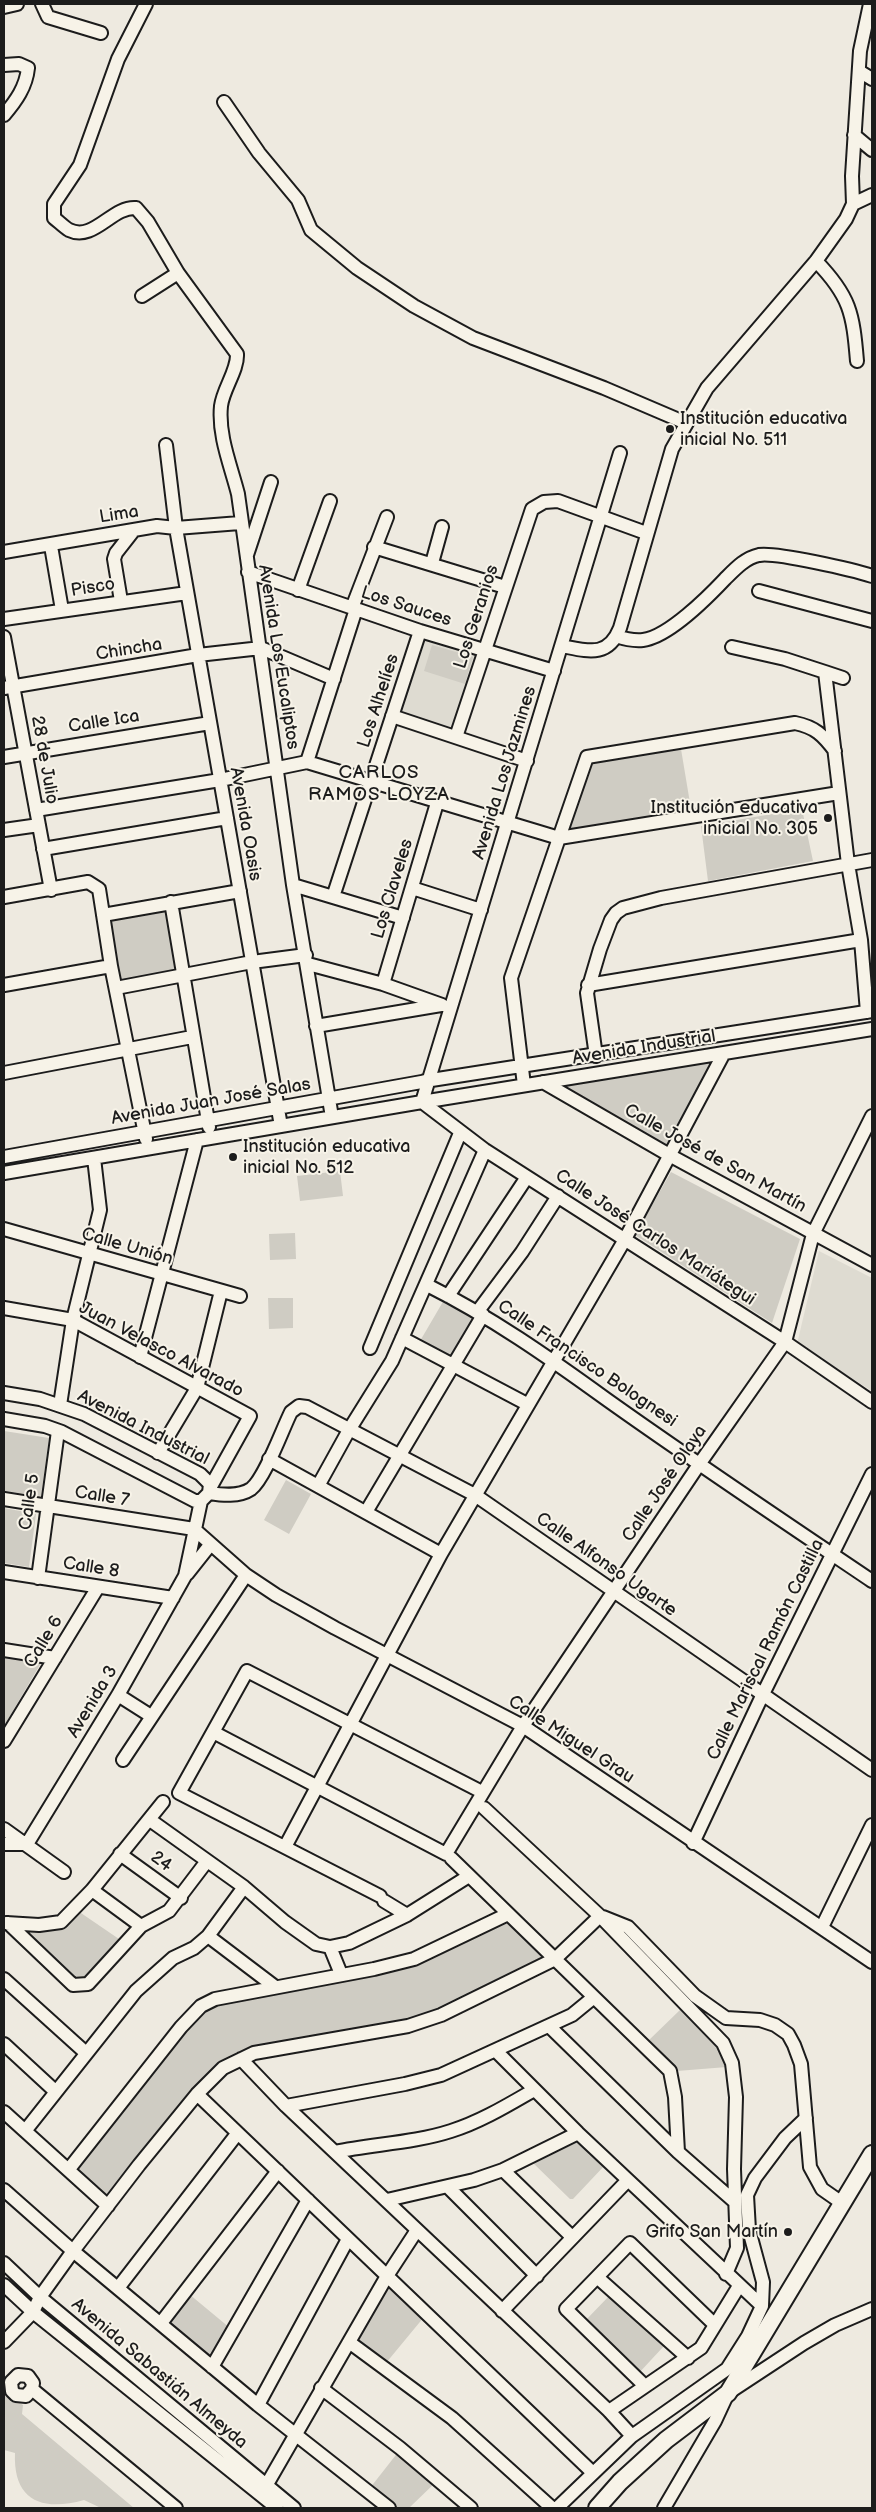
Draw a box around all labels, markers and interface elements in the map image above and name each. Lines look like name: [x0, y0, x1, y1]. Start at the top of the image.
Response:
place label: Institución educativa inicial No. 511: [680, 408, 847, 450]
marker: Institución educativa inicial No. 511: [664, 423, 676, 435]
street label: Lima: [98, 501, 140, 529]
street label: Los Geranios: [450, 562, 504, 672]
street label: Avenida Los Eucaliptos: [253, 563, 303, 751]
street label: Pisco: [69, 574, 117, 602]
street label: Los Sauces: [358, 582, 454, 632]
street label: Chincha: [94, 634, 164, 666]
street label: Los Alhelíes: [354, 651, 404, 751]
street label: Avenida Los Jazmines: [468, 684, 542, 862]
street label: Calle Ica: [67, 706, 141, 738]
street label: 28 de Julio: [26, 714, 62, 806]
district label: CARLOS RAMOS LOYZA: [307, 762, 451, 806]
street label: Avenida Oasis: [224, 765, 266, 883]
place label: Institución educativa inicial No. 305: [651, 797, 818, 840]
marker: Institución educativa inicial No. 305: [822, 812, 834, 824]
street label: Los Claveles: [368, 836, 418, 942]
street label: Avenida Industrial: [571, 1026, 717, 1070]
street label: Avenida Juan José Salas: [110, 1074, 312, 1130]
street label: Calle José de San Martín: [620, 1100, 810, 1218]
place label: Institución educativa inicial No. 512: [243, 1136, 410, 1178]
marker: Institución educativa inicial No. 512: [227, 1151, 239, 1163]
street label: Calle José Carlos Mariátegui: [551, 1165, 759, 1311]
street label: Calle Unión: [79, 1224, 175, 1270]
street label: Calle Francisco Bolognesi: [493, 1296, 681, 1432]
street label: Juan Velasco Alvarado: [75, 1297, 247, 1403]
street label: Avenida Industrial: [74, 1386, 212, 1470]
street label: Calle José Olaya: [618, 1422, 712, 1546]
street label: Calle 5: [15, 1472, 45, 1532]
street label: Calle 7: [73, 1482, 131, 1512]
street label: Calle Alfonso Ugarte: [531, 1508, 681, 1622]
street label: Calle Mariscal Ramón Castilla: [703, 1536, 829, 1764]
street label: Calle 8: [61, 1553, 121, 1583]
street label: Calle 6: [20, 1612, 68, 1672]
street label: Avenida 3: [63, 1662, 123, 1742]
street label: Calle Miguel Grau: [504, 1691, 638, 1789]
street label: 24: [146, 1847, 176, 1877]
place label: Grifo San Martín: [645, 2221, 778, 2243]
marker: Grifo San Martín: [782, 2226, 794, 2238]
street label: Avenida Sabastián Almeyda: [67, 2294, 251, 2454]

